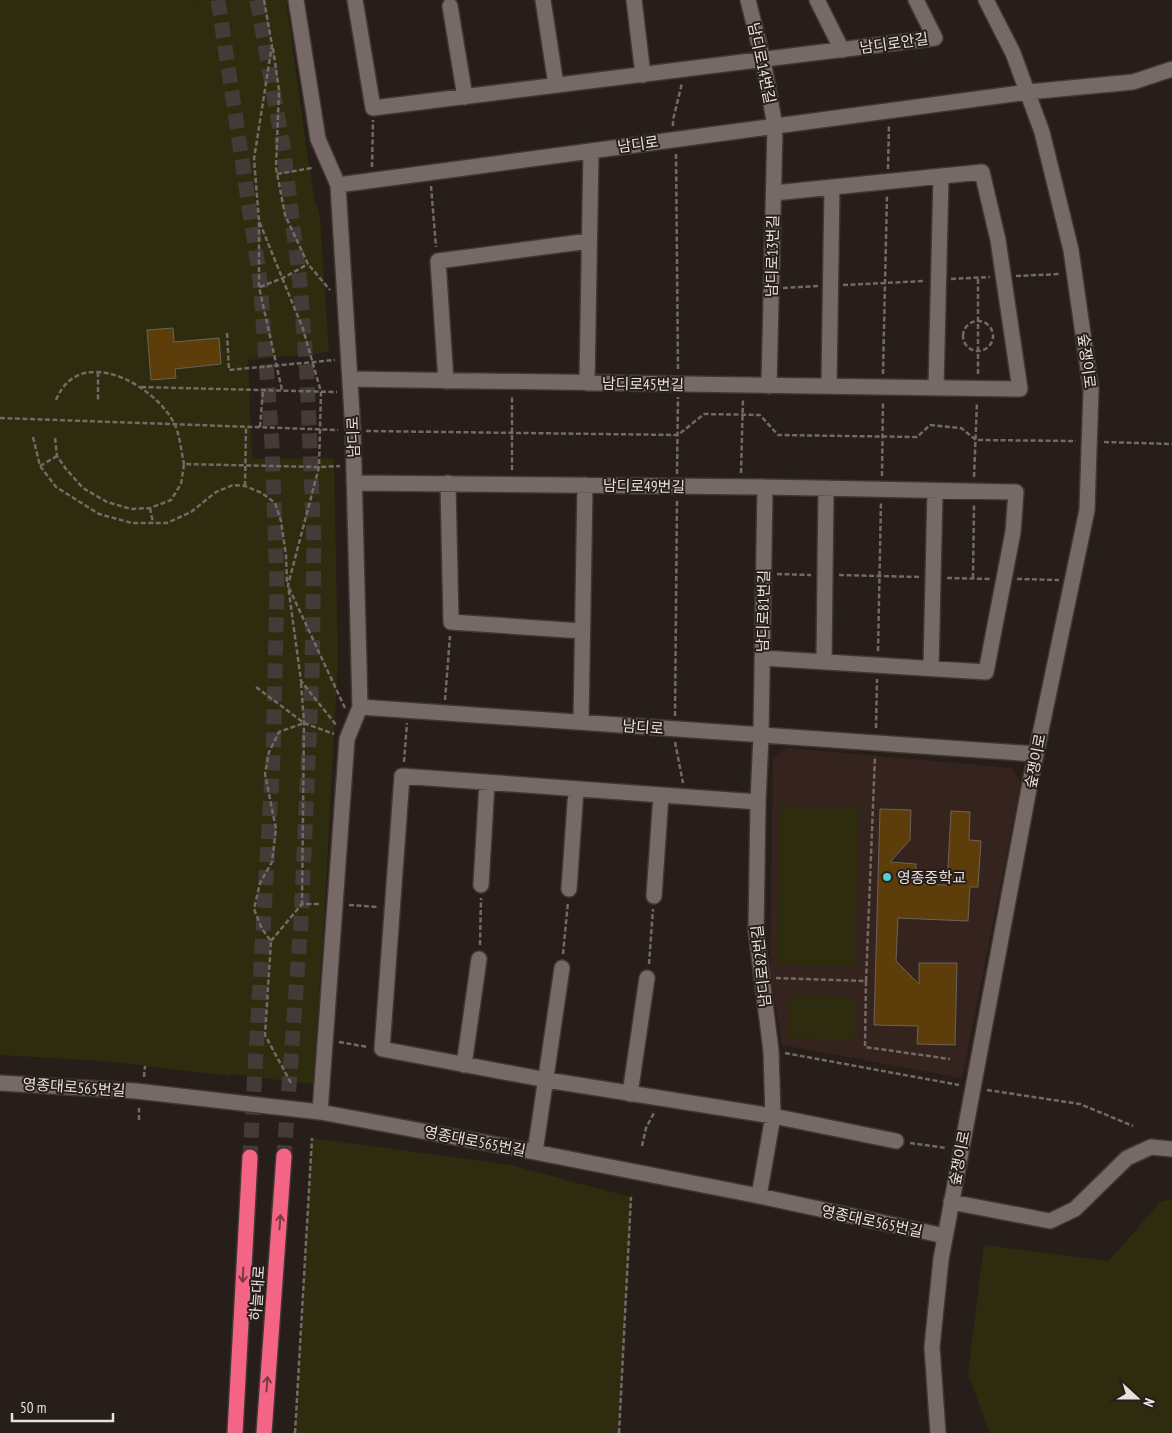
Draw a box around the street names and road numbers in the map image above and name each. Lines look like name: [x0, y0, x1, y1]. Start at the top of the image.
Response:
street label: 남디로14번길: [744, 21, 780, 105]
street label: 남디로안길: [859, 29, 929, 57]
street label: 남디로: [616, 132, 660, 156]
street label: 남디로13번길: [762, 215, 782, 297]
street label: 숲쟁이로: [1074, 332, 1100, 390]
street label: 남디로45번길: [602, 374, 684, 394]
street label: 남디로: [343, 416, 363, 458]
street label: 남디로49번길: [603, 476, 685, 496]
street label: 남디로81번길: [753, 570, 773, 652]
street label: 남디로: [622, 716, 664, 738]
street label: 숲쟁이로: [1020, 732, 1050, 790]
street label: 남디로82번길: [747, 924, 775, 1008]
street label: 영종대로565번길: [22, 1074, 126, 1100]
street label: 영종대로565번길: [423, 1122, 527, 1160]
street label: 숲쟁이로: [944, 1129, 974, 1187]
street label: 영종대로565번길: [820, 1201, 924, 1241]
street label: 하늘대로: [246, 1265, 268, 1321]

